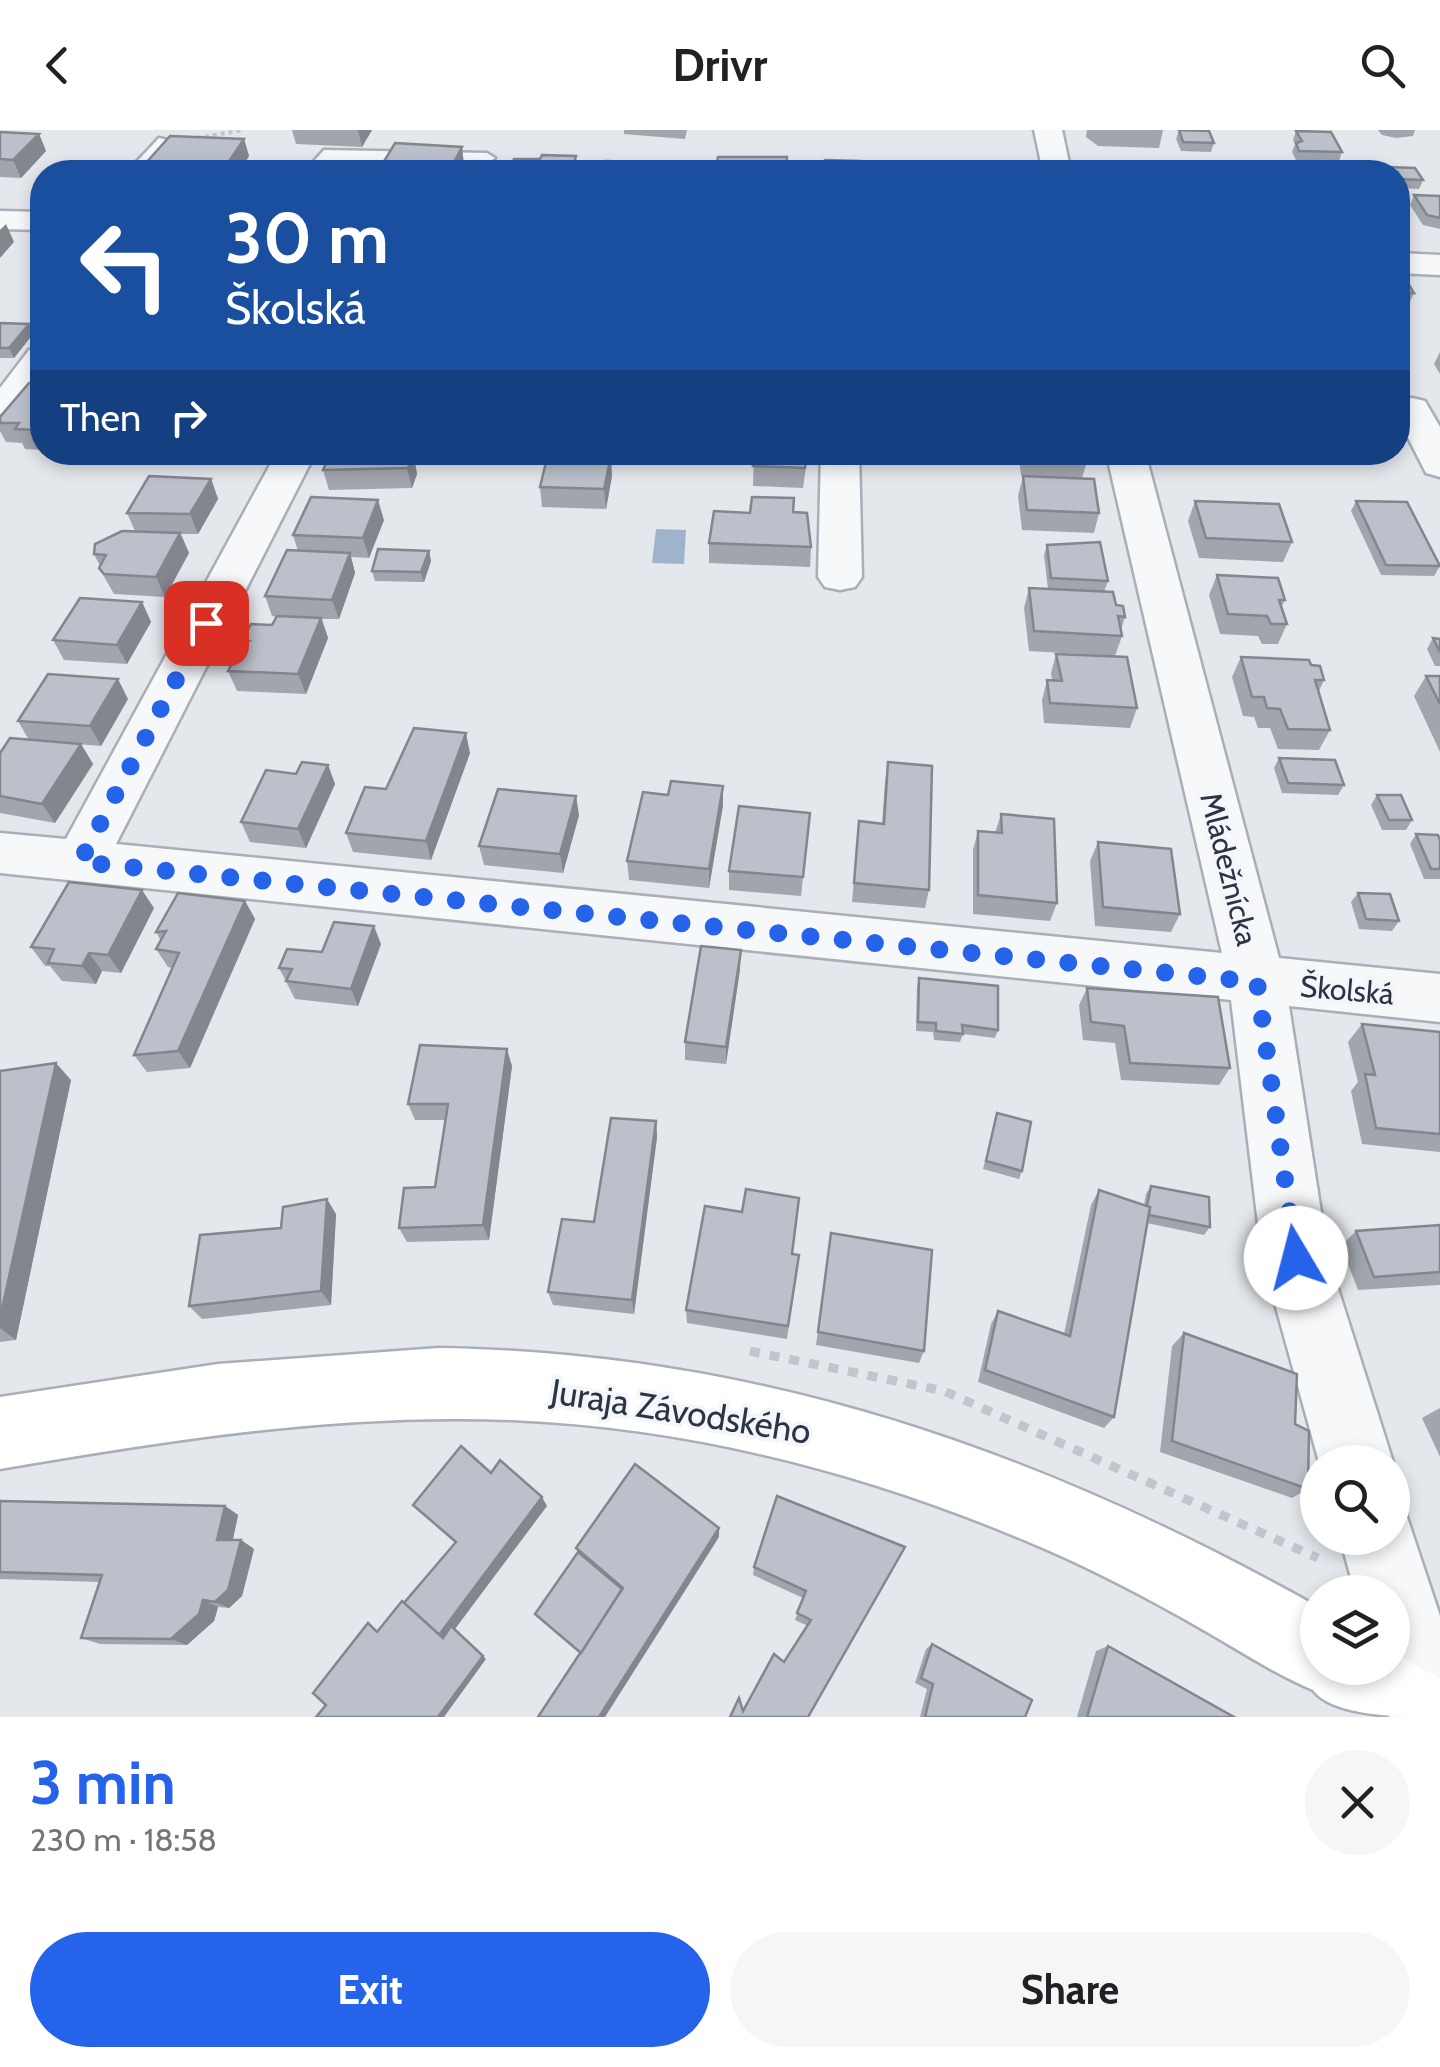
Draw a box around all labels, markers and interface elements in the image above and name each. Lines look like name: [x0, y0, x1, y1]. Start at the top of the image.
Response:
icon: back: [30, 38, 85, 93]
text: Drivr: [673, 38, 767, 92]
icon: search: [1355, 38, 1410, 93]
text: 30 m: [225, 195, 389, 281]
icon: left: [60, 200, 190, 330]
text: Školská: [225, 281, 366, 335]
icon: right: [161, 390, 216, 445]
text: Then: [60, 394, 141, 441]
pin: [164, 581, 249, 666]
icon: arrive: [179, 596, 234, 651]
street label: Mládežnícka: [1192, 789, 1266, 950]
street label: Školská: [1299, 967, 1396, 1013]
position arrow: [1244, 1206, 1348, 1310]
street label: Juraja Závodského: [547, 1369, 814, 1453]
map controls: [1300, 1445, 1410, 1685]
button: search: [1300, 1445, 1410, 1555]
button: layers: [1300, 1575, 1410, 1685]
text: 3 min: [30, 1746, 176, 1819]
button: close: [1305, 1750, 1410, 1855]
text: 230 m · 18:58: [30, 1820, 217, 1859]
button: Exit: [30, 1932, 710, 2047]
button: Share: [730, 1932, 1410, 2047]

